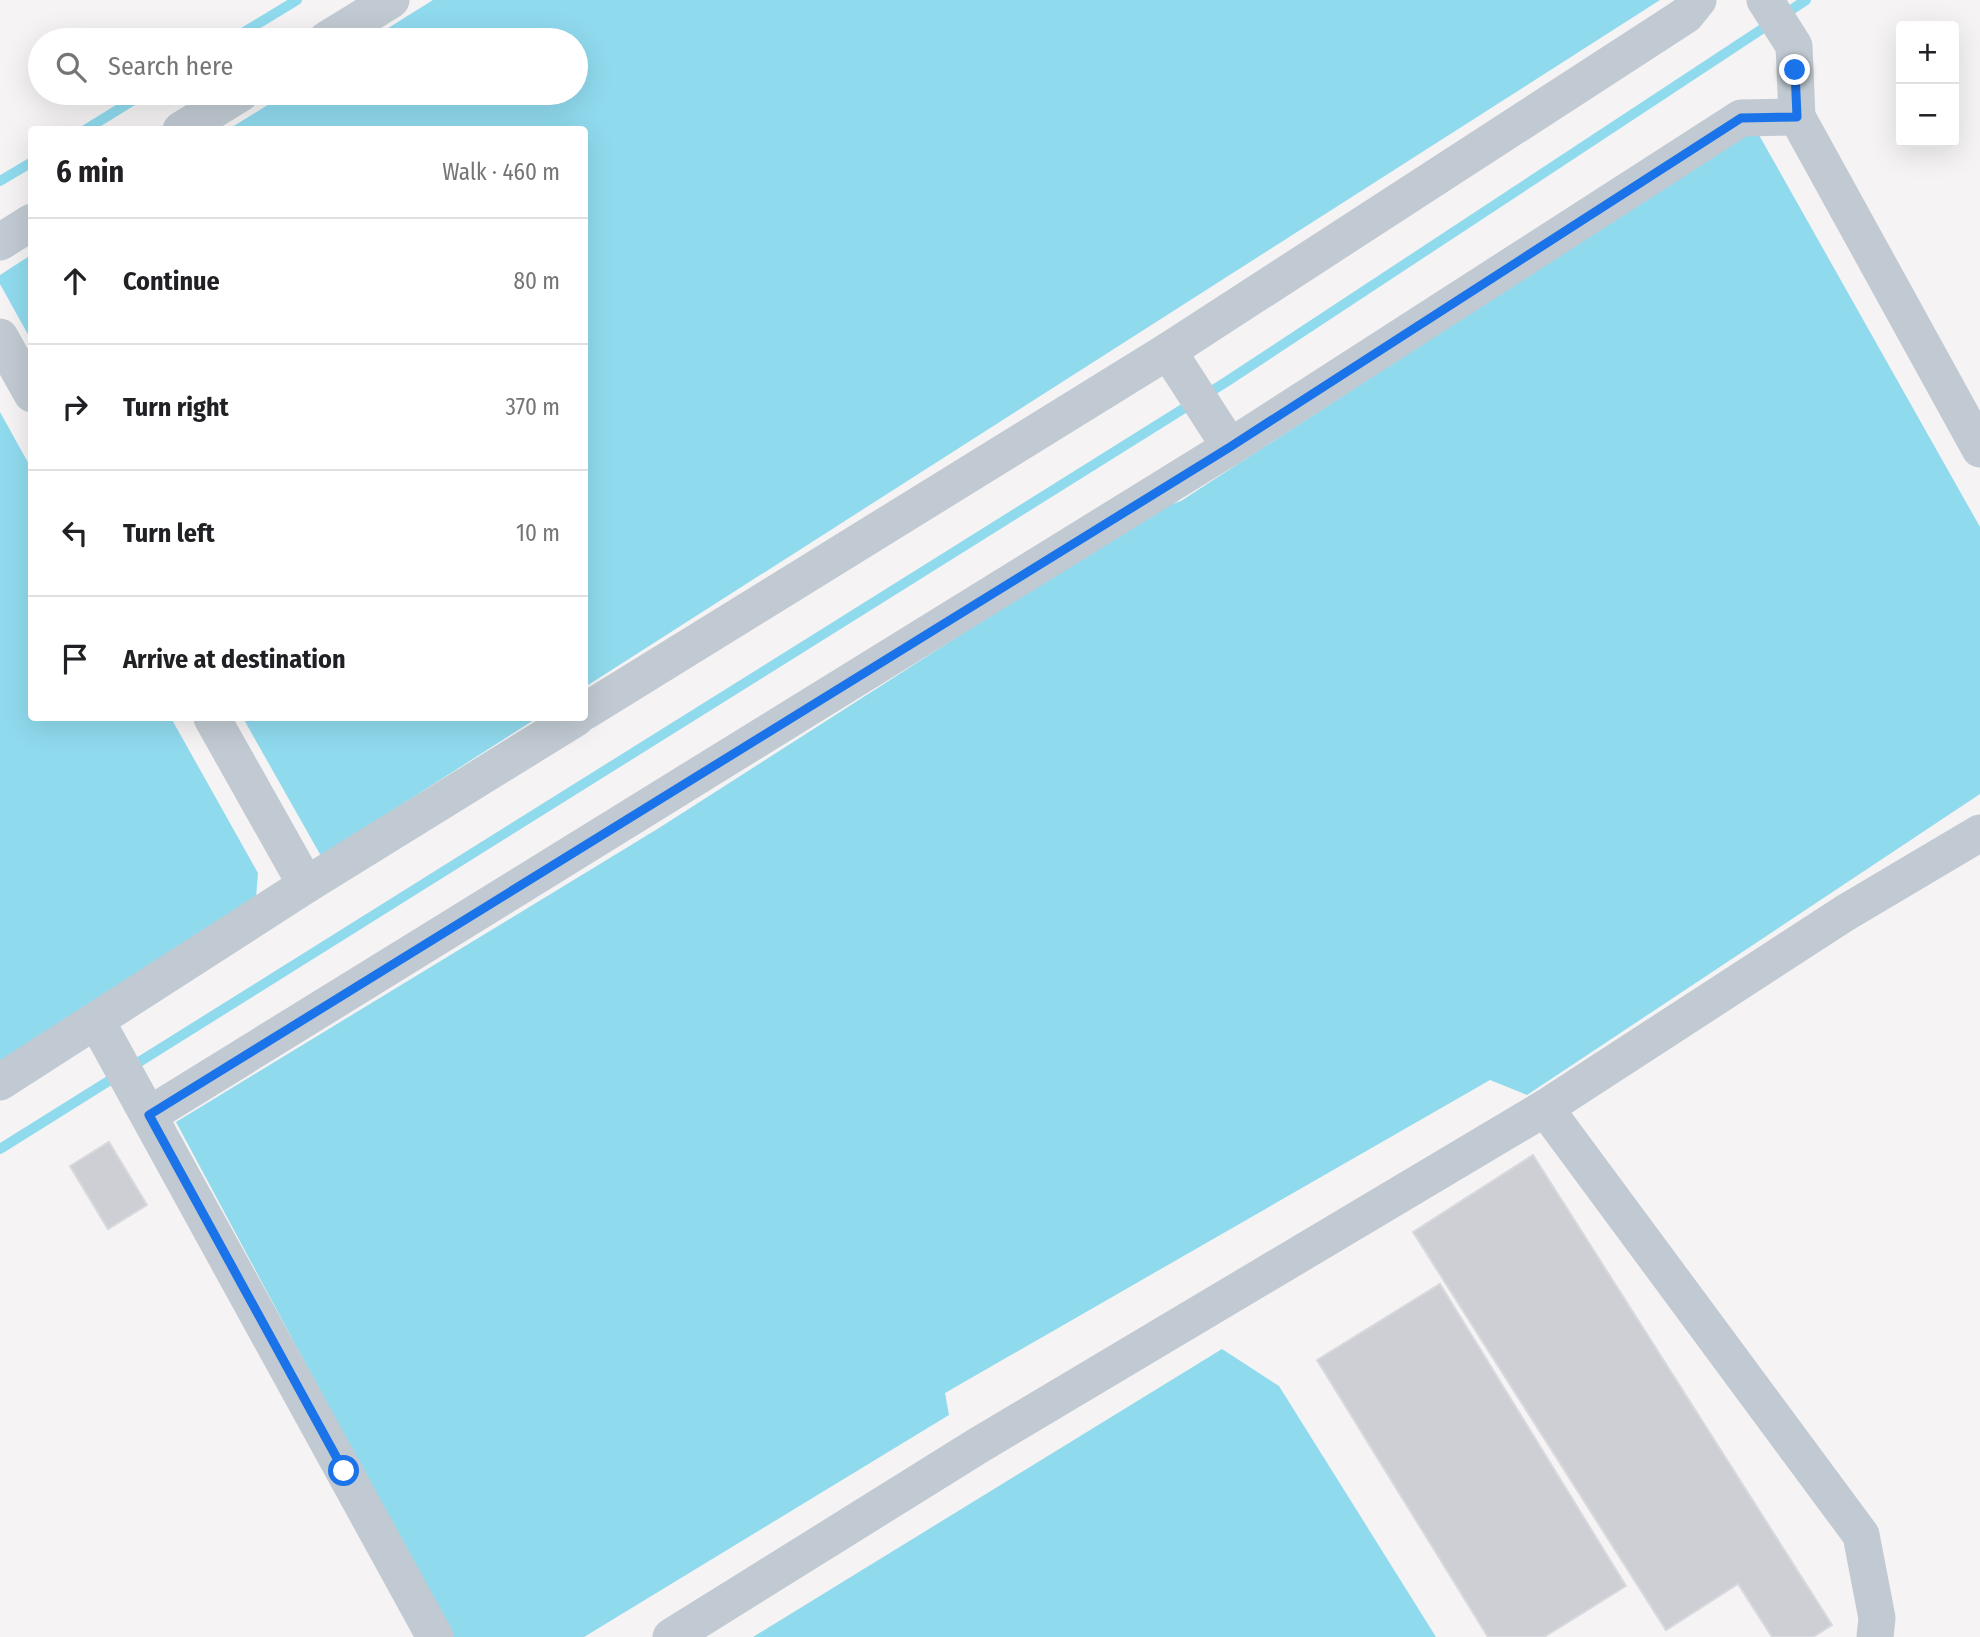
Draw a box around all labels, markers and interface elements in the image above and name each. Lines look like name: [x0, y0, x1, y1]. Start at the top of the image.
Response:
map controls: [1896, 21, 1959, 147]
button: +: [1896, 21, 1959, 84]
search box: [28, 28, 588, 105]
icon: search: [52, 48, 90, 86]
text: Search here: [108, 51, 233, 82]
route end: [1779, 54, 1810, 85]
button: −: [1896, 84, 1959, 147]
text: 6 min: [56, 154, 124, 190]
text: Walk · 460 m: [442, 158, 560, 186]
icon: ahead: [56, 262, 94, 300]
text: Continue: [123, 266, 220, 297]
text: 80 m: [513, 267, 560, 295]
icon: right: [56, 388, 94, 426]
text: Turn right: [123, 392, 229, 423]
text: 370 m: [506, 393, 560, 421]
icon: left: [56, 514, 94, 552]
text: Turn left: [123, 518, 215, 549]
text: 10 m: [516, 519, 560, 547]
icon: arrive: [56, 640, 94, 678]
text: Arrive at destination: [123, 644, 346, 675]
route start: [328, 1455, 359, 1486]

